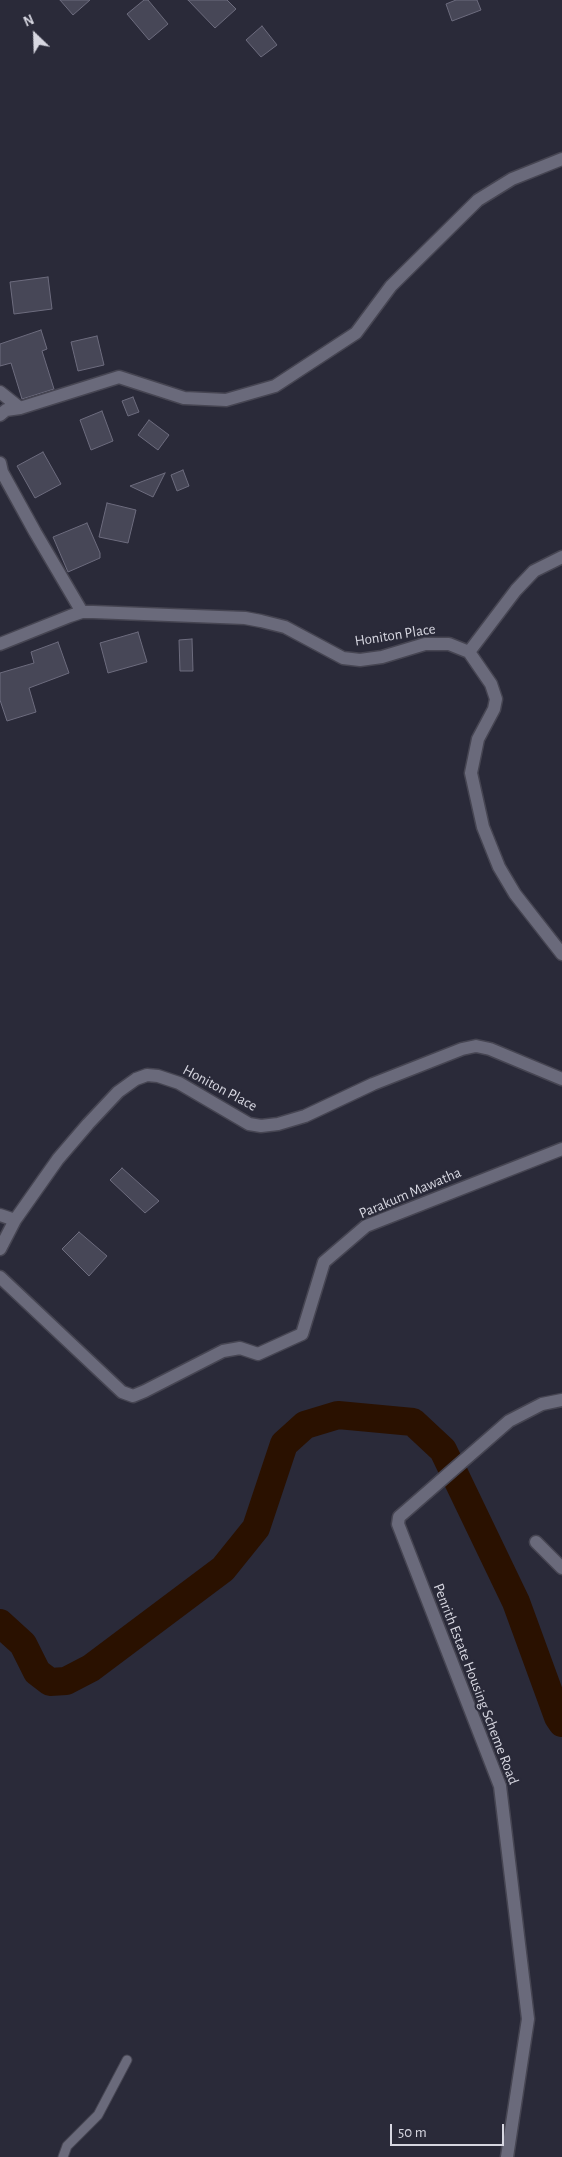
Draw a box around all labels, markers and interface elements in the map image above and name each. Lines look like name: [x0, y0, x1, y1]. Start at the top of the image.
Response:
north arrow: [10, 10, 60, 60]
text: N: [22, 13, 36, 30]
street label: Honiton Place: [353, 620, 437, 650]
street label: Honiton Place: [180, 1061, 260, 1115]
street label: Parakum Mawatha: [356, 1163, 464, 1223]
street label: Penrith Estate Housing Scheme Road: [429, 1581, 523, 1787]
scale bar: [392, 2114, 506, 2146]
text: 50 m: [398, 2125, 427, 2140]

